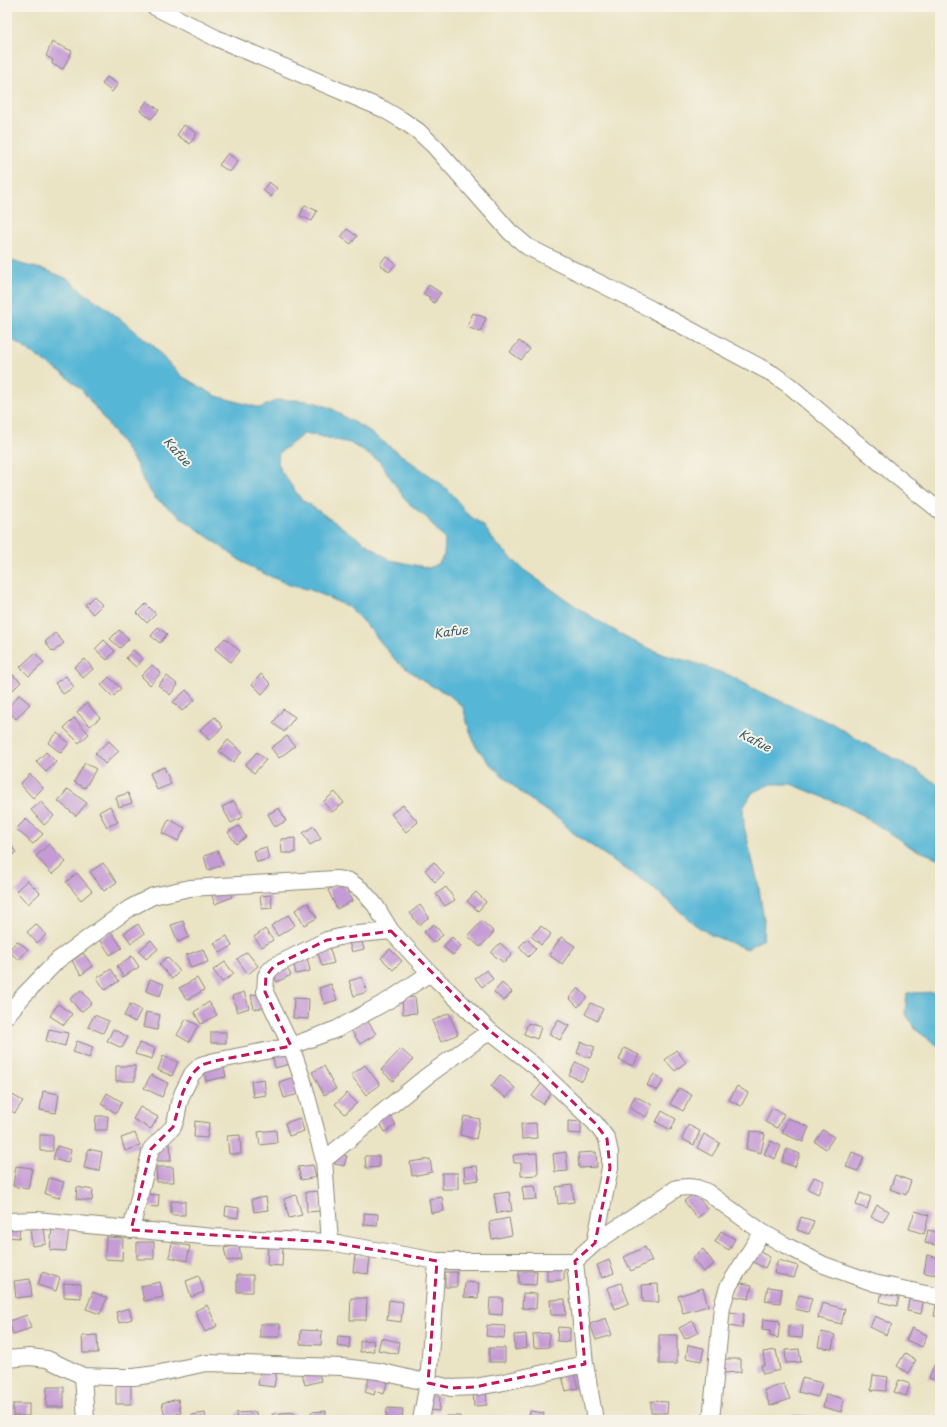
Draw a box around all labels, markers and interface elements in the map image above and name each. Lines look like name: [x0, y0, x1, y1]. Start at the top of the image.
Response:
water label: Kafue: [160, 433, 196, 470]
water label: Kafue: [433, 620, 469, 642]
water label: Kafue: [736, 724, 775, 756]

